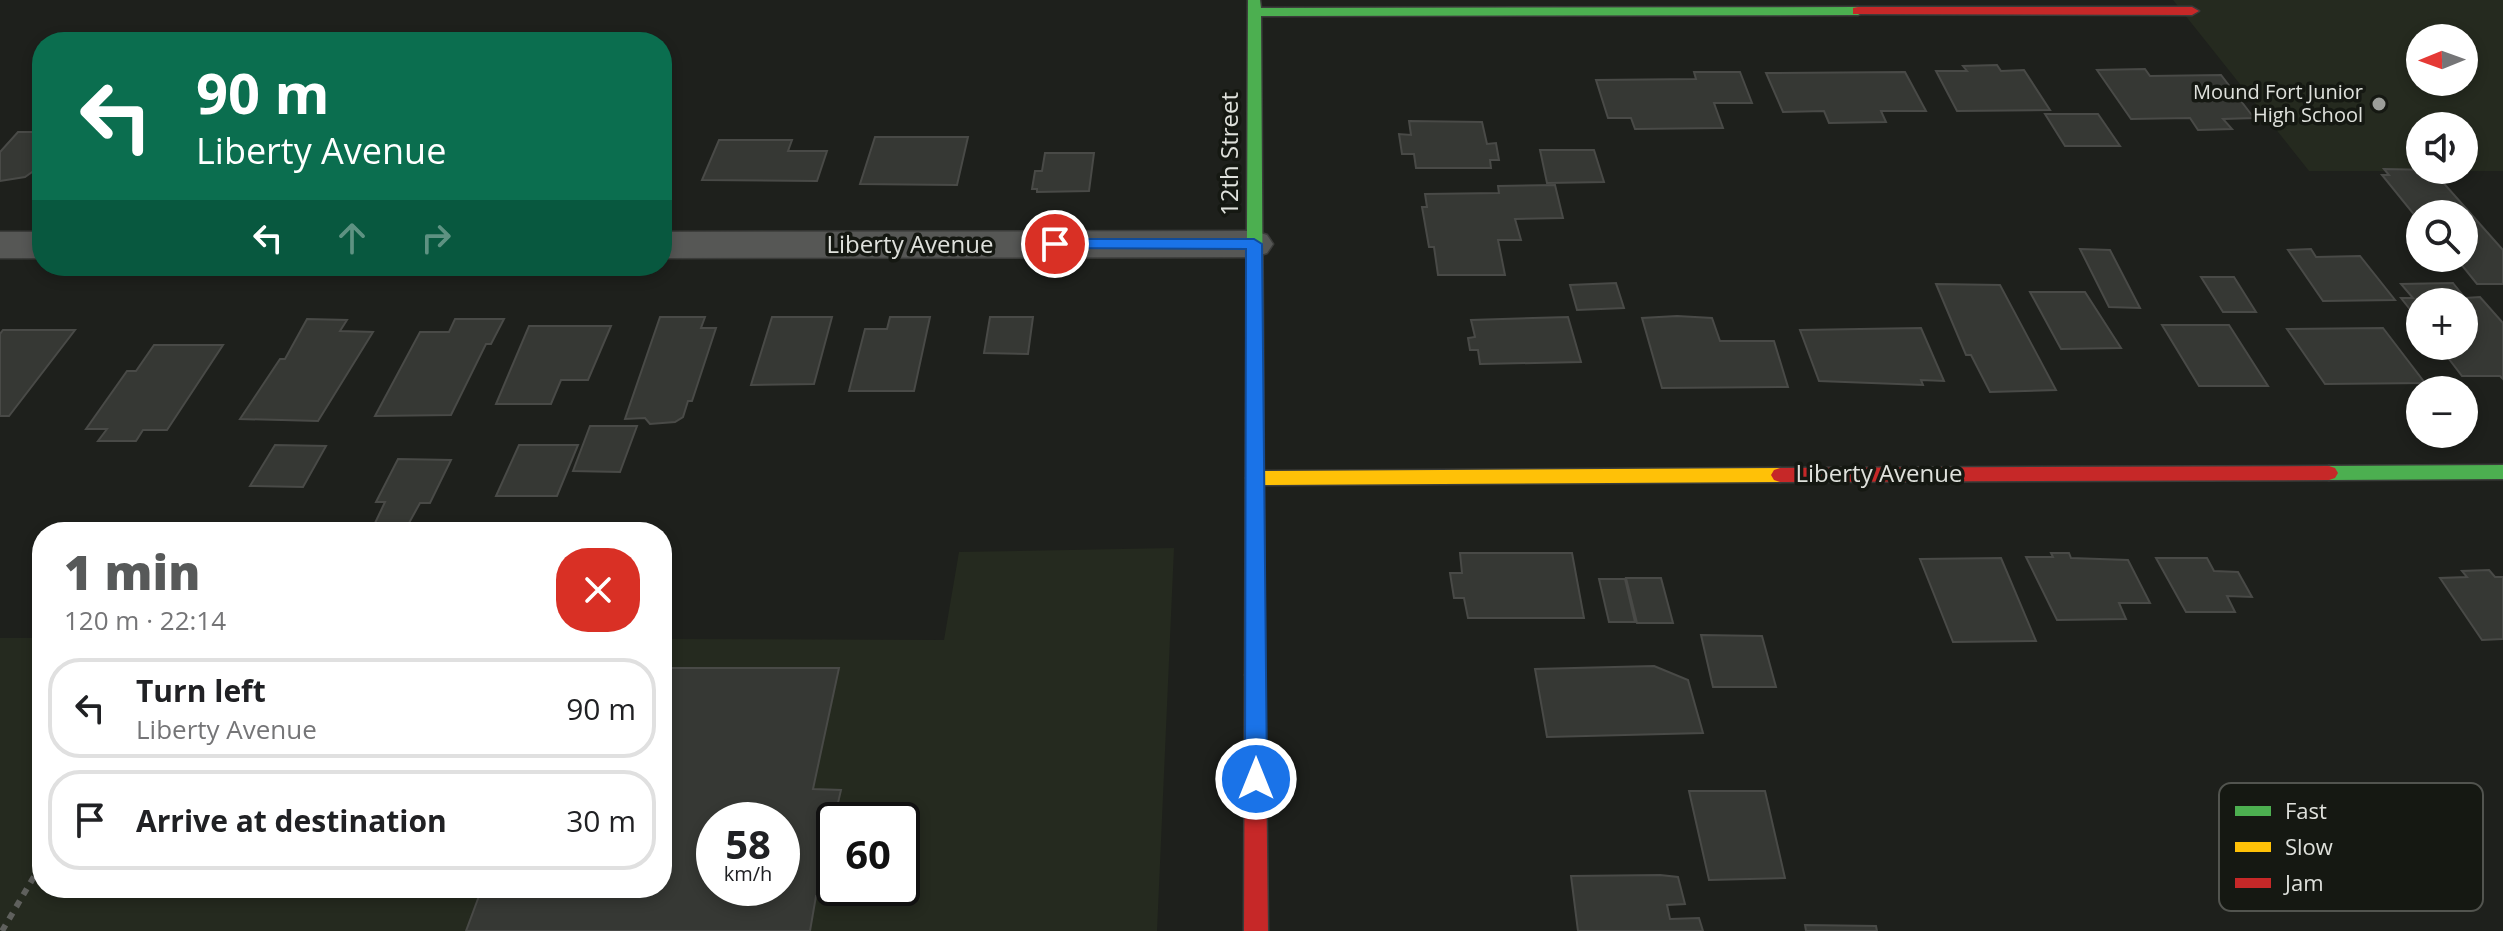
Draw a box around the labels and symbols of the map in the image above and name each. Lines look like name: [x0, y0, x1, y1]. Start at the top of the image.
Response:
north arrow: [2406, 24, 2478, 96]
place label: Mound Fort Junior High School: [2193, 78, 2363, 128]
street label: 12th Street: [1212, 92, 1245, 216]
marker: Mound Fort Junior High School: [2370, 95, 2388, 113]
pin: [1021, 210, 1089, 278]
street label: Liberty Avenue: [827, 227, 993, 260]
street label: Liberty Avenue: [1796, 456, 1962, 489]
position arrow: [1214, 737, 1298, 821]
legend: [2219, 783, 2483, 911]
text: Fast: [2285, 795, 2327, 825]
speed limit sign: 60: [816, 802, 920, 906]
text: Slow: [2285, 831, 2333, 861]
text: Jam: [2283, 867, 2324, 897]

